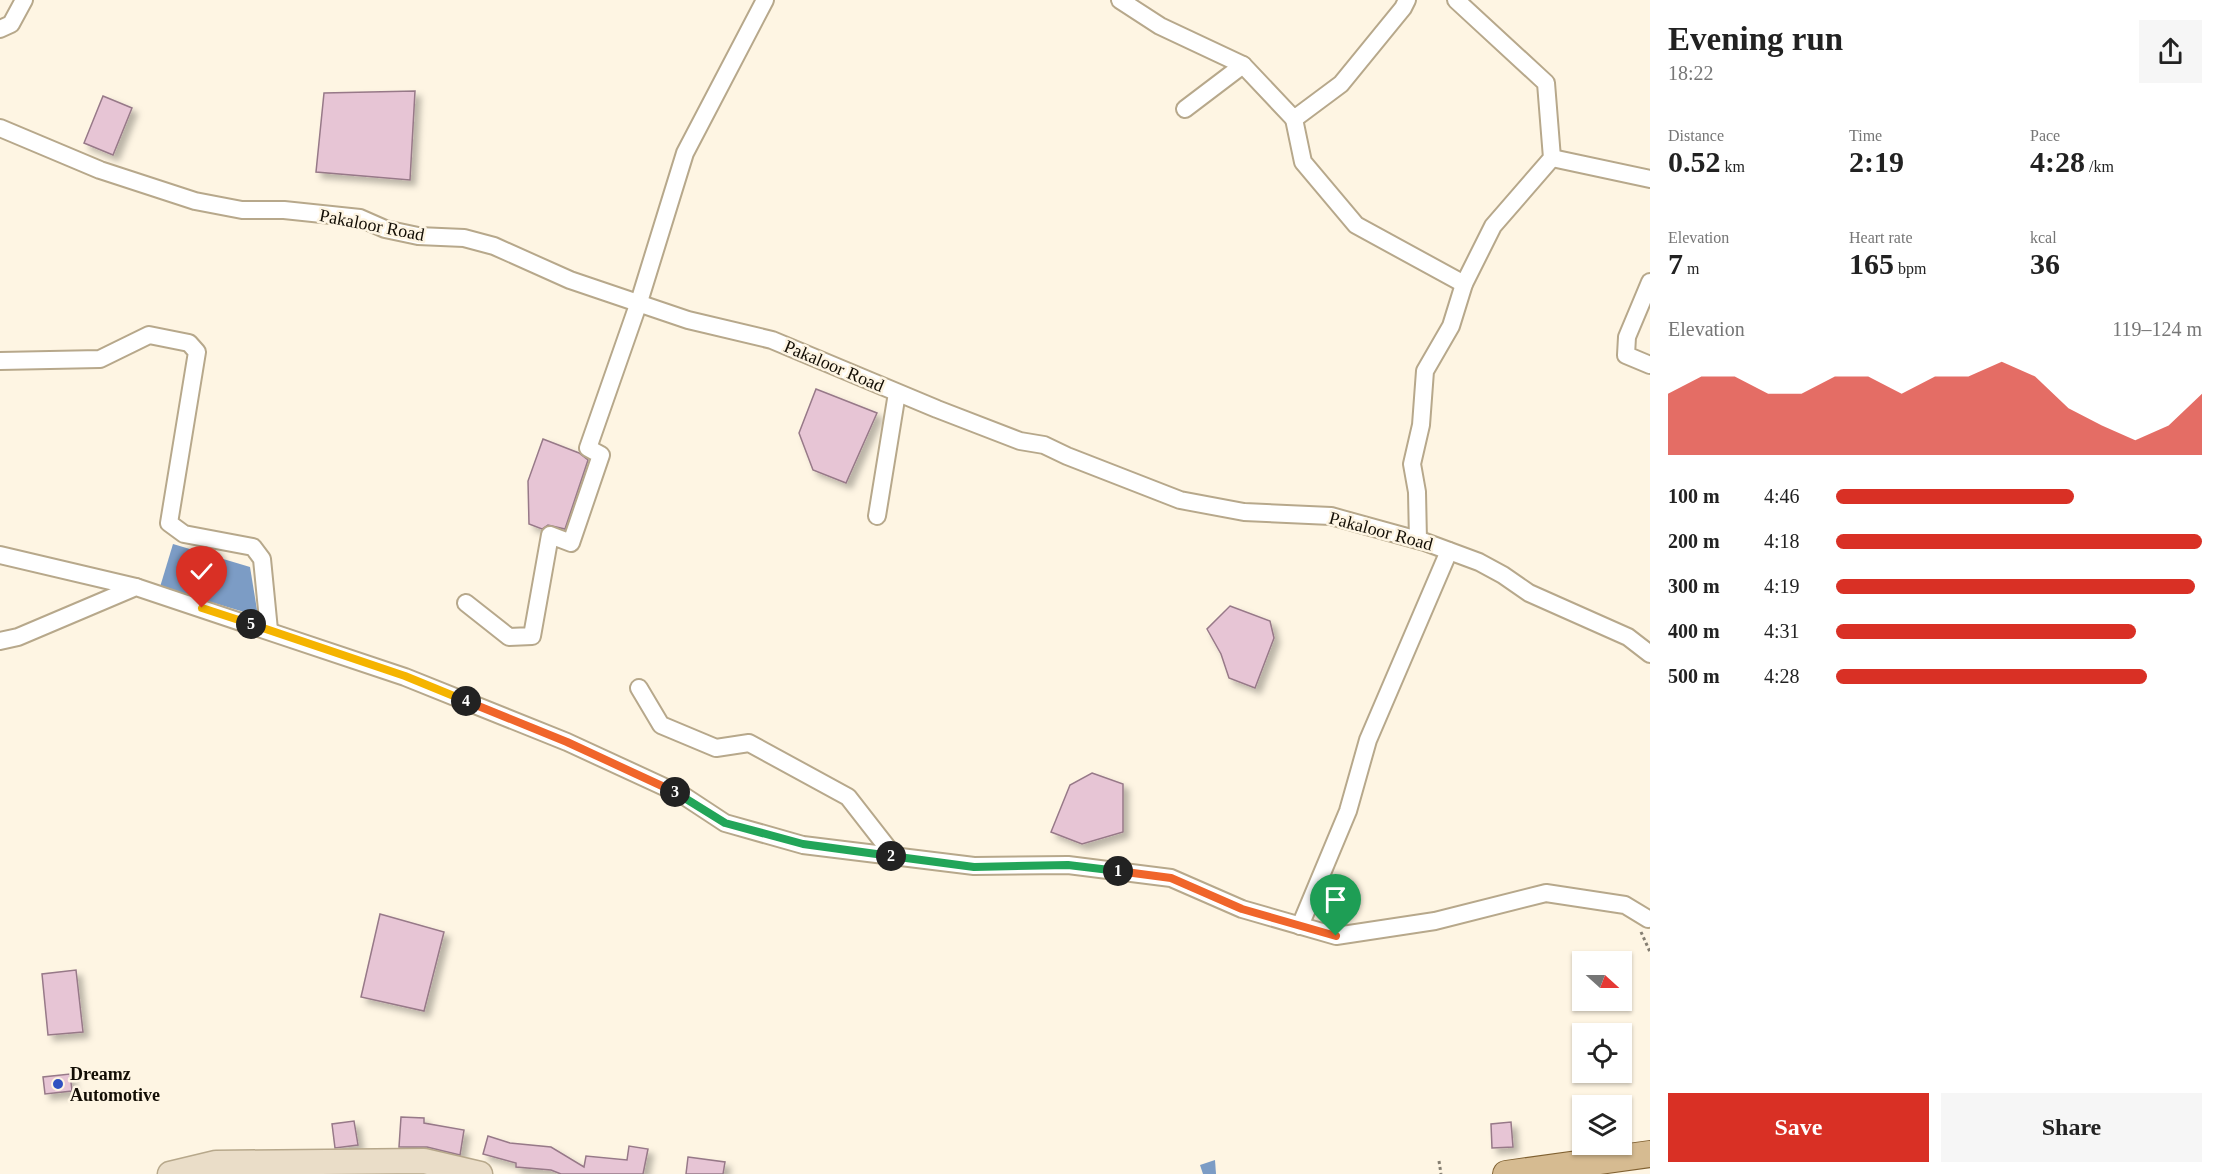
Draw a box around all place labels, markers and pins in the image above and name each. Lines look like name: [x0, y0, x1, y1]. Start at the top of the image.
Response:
pin: [176, 546, 227, 608]
pin: 5: [236, 609, 266, 639]
pin: 4: [451, 686, 481, 716]
pin: 3: [660, 777, 690, 807]
pin: 2: [876, 841, 906, 871]
pin: 1: [1103, 856, 1133, 886]
pin: [1310, 874, 1361, 936]
place label: Dreamz Automotive: [70, 1064, 160, 1105]
marker: Dreamz Automotive: [51, 1077, 65, 1091]

